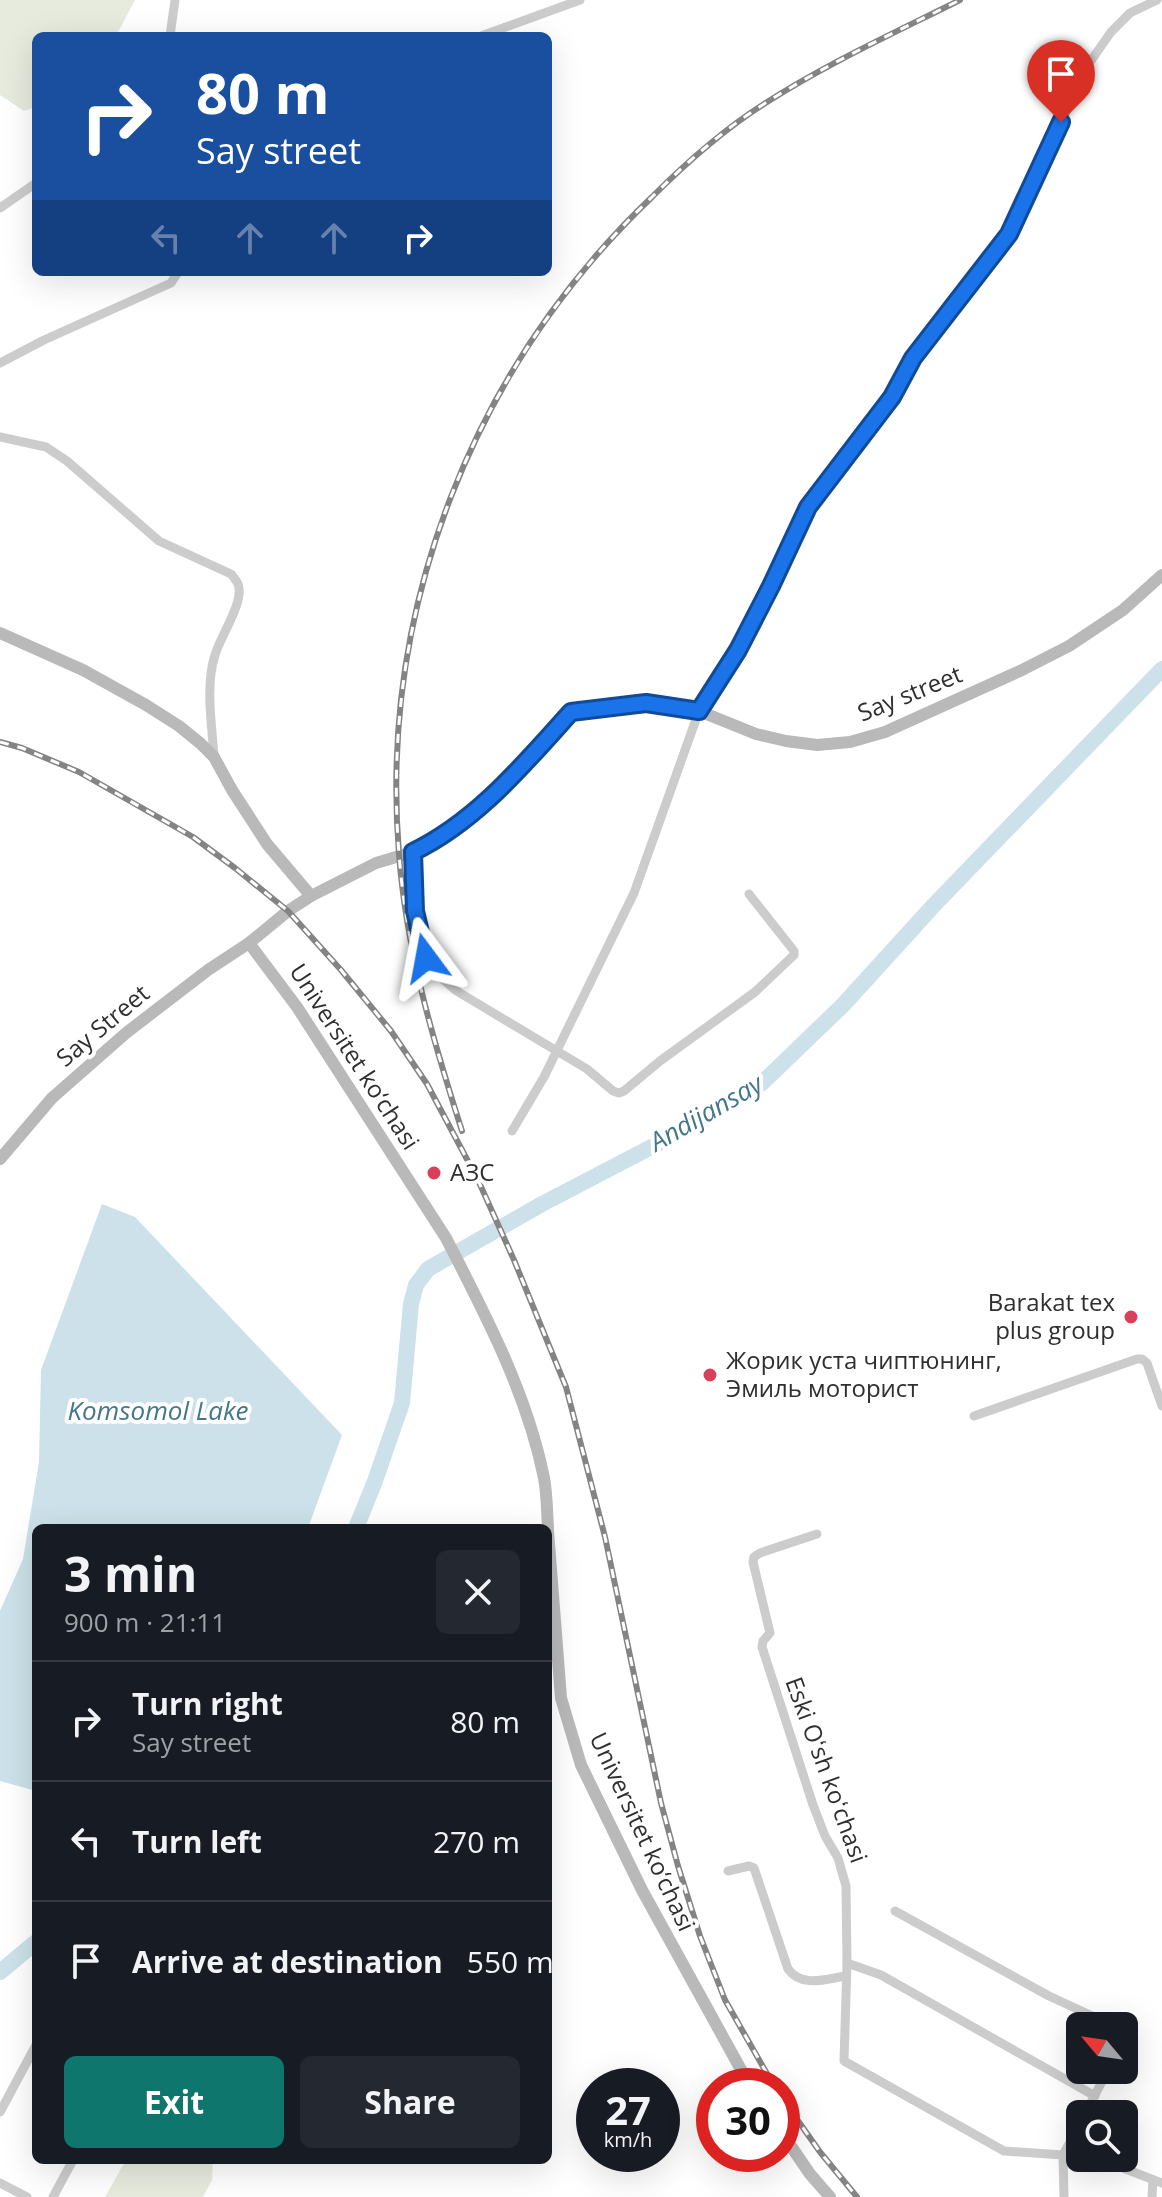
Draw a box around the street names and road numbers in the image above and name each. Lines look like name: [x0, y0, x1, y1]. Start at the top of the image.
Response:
street label: Say street: [852, 657, 967, 729]
street label: Universitet kо‘chasi: [283, 957, 428, 1156]
street label: Say Street: [49, 976, 155, 1073]
street label: Eski Oʻsh koʻchasi: [778, 1672, 876, 1867]
street label: Universitet kо‘chasi: [583, 1726, 704, 1936]

